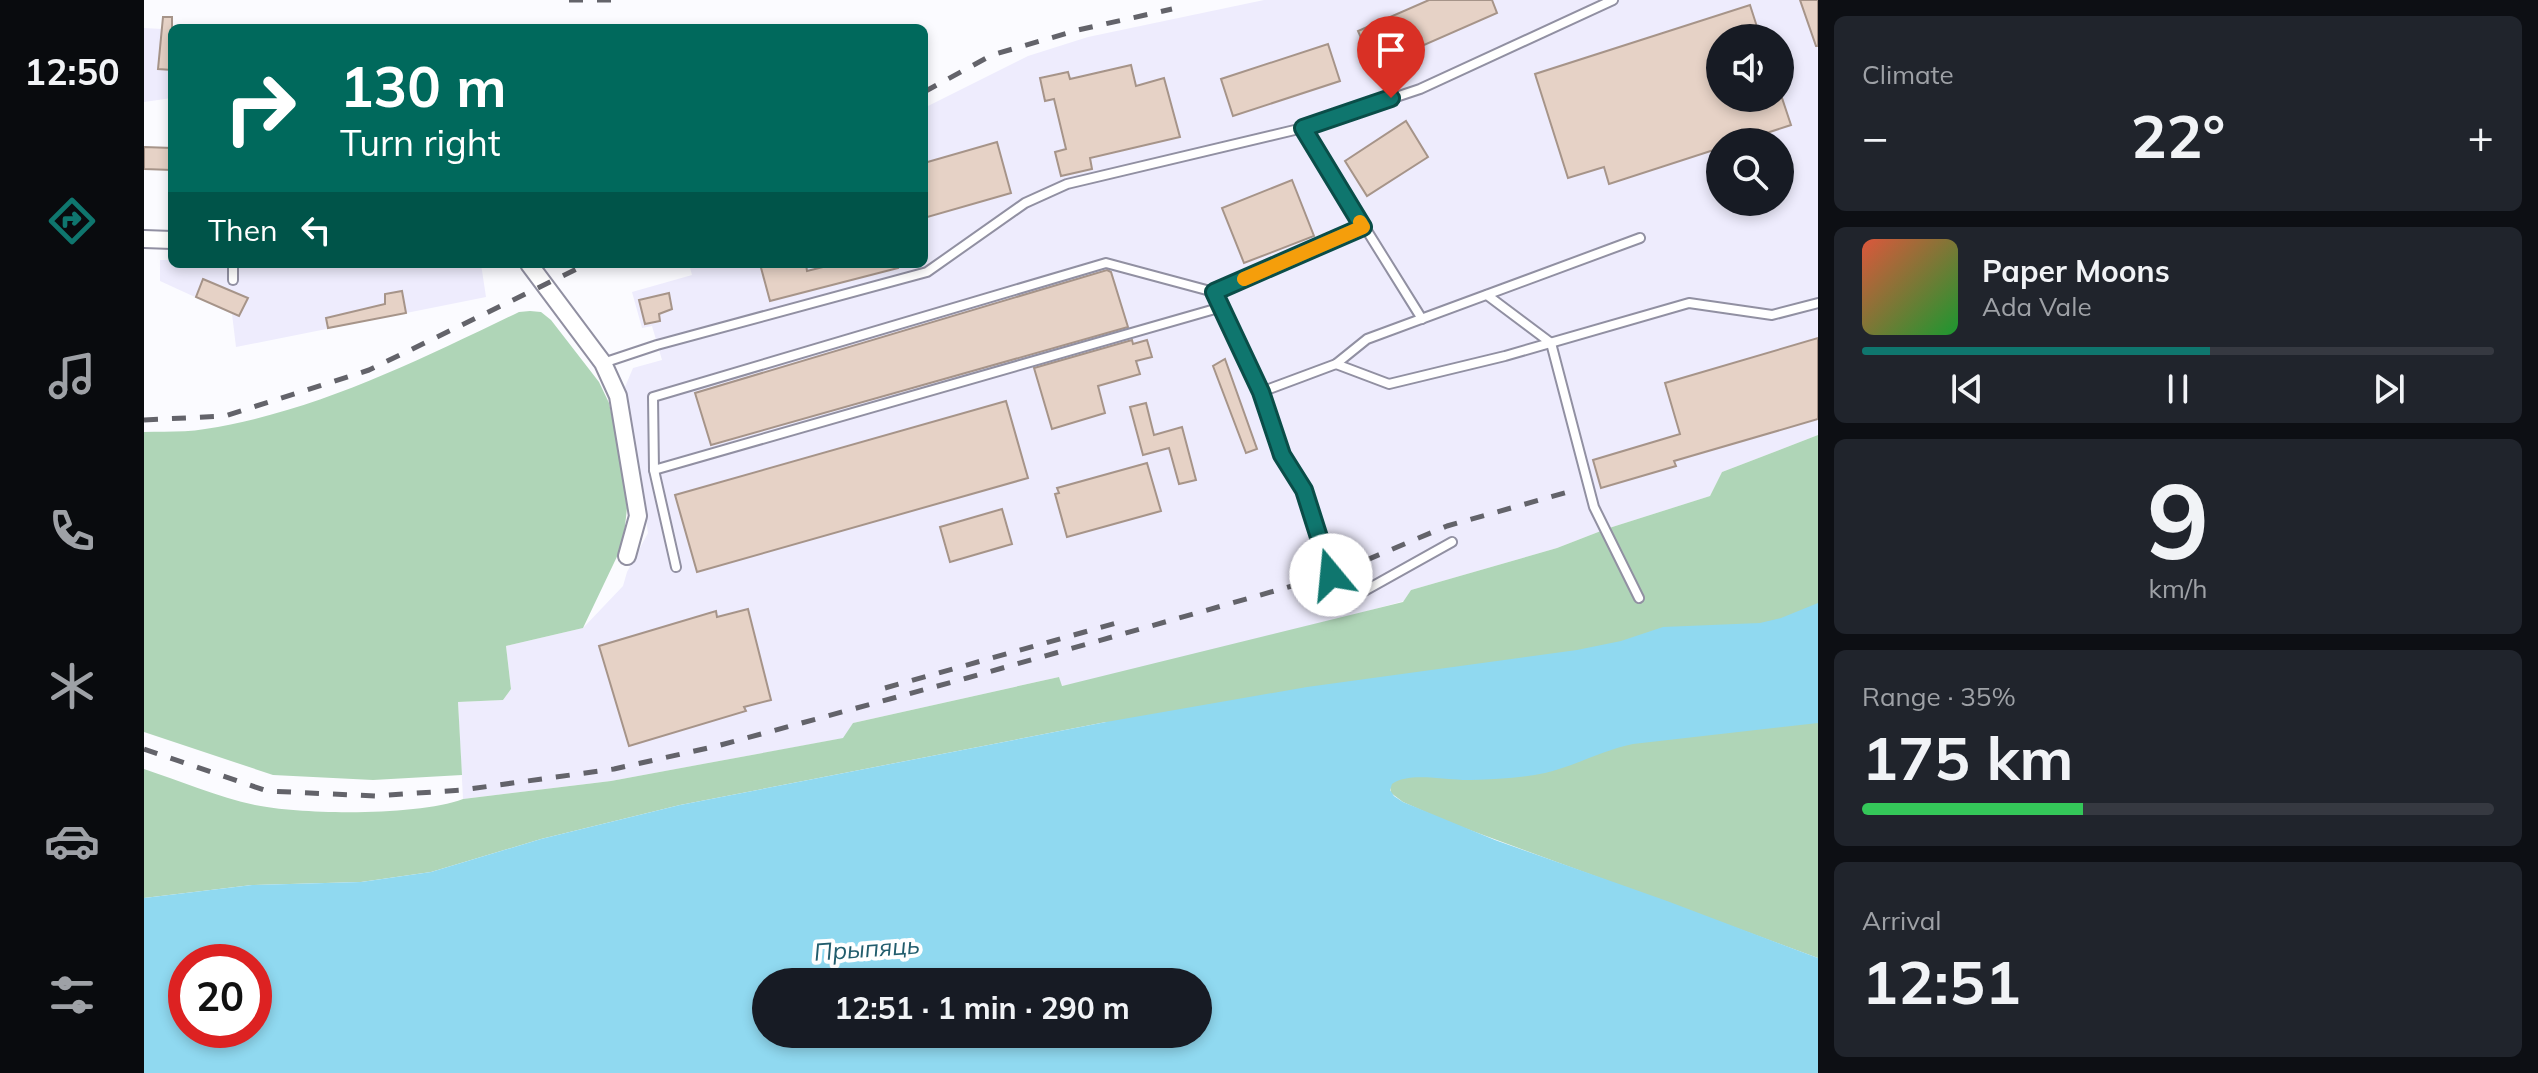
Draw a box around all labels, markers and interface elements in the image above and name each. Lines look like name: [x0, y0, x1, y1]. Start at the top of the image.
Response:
pin: [1357, 16, 1425, 98]
map controls: [1706, 24, 1794, 216]
button: sound: [1706, 24, 1794, 112]
icon: arrive: [1369, 28, 1413, 72]
text: 12:50: [24, 49, 120, 94]
text: 130 m: [340, 51, 507, 121]
icon: right: [208, 56, 312, 160]
text: Climate: [1862, 58, 1954, 91]
text: 22°: [2131, 98, 2225, 173]
text: −: [1862, 109, 1888, 164]
text: +: [2468, 109, 2494, 164]
text: Turn right: [340, 120, 501, 165]
button: search: [1706, 128, 1794, 216]
icon: directions: [44, 193, 100, 249]
icon: left: [294, 208, 338, 252]
text: Then: [208, 211, 278, 249]
text: Paper Moons: [1982, 252, 2170, 290]
text: Ada Vale: [1982, 290, 2092, 323]
icon: music: [44, 348, 100, 404]
icon: previous: [1945, 367, 1989, 411]
icon: pause: [2156, 367, 2200, 411]
icon: next: [2367, 367, 2411, 411]
text: 9: [2147, 454, 2209, 585]
icon: phone: [44, 503, 100, 559]
position arrow: [1289, 533, 1373, 617]
text: km/h: [2149, 572, 2207, 605]
icon: climate: [44, 658, 100, 714]
text: Range · 35%: [1862, 680, 2016, 713]
text: 175 km: [1862, 720, 2074, 795]
icon: car: [44, 813, 100, 869]
text: Arrival: [1862, 904, 1942, 937]
water label: Прыпяць: [813, 929, 921, 967]
speed limit sign: 20: [168, 944, 272, 1048]
text: 12:51: [1862, 944, 2021, 1019]
icon: filters: [44, 967, 100, 1023]
text: 12:51 · 1 min · 290 m: [834, 989, 1130, 1027]

